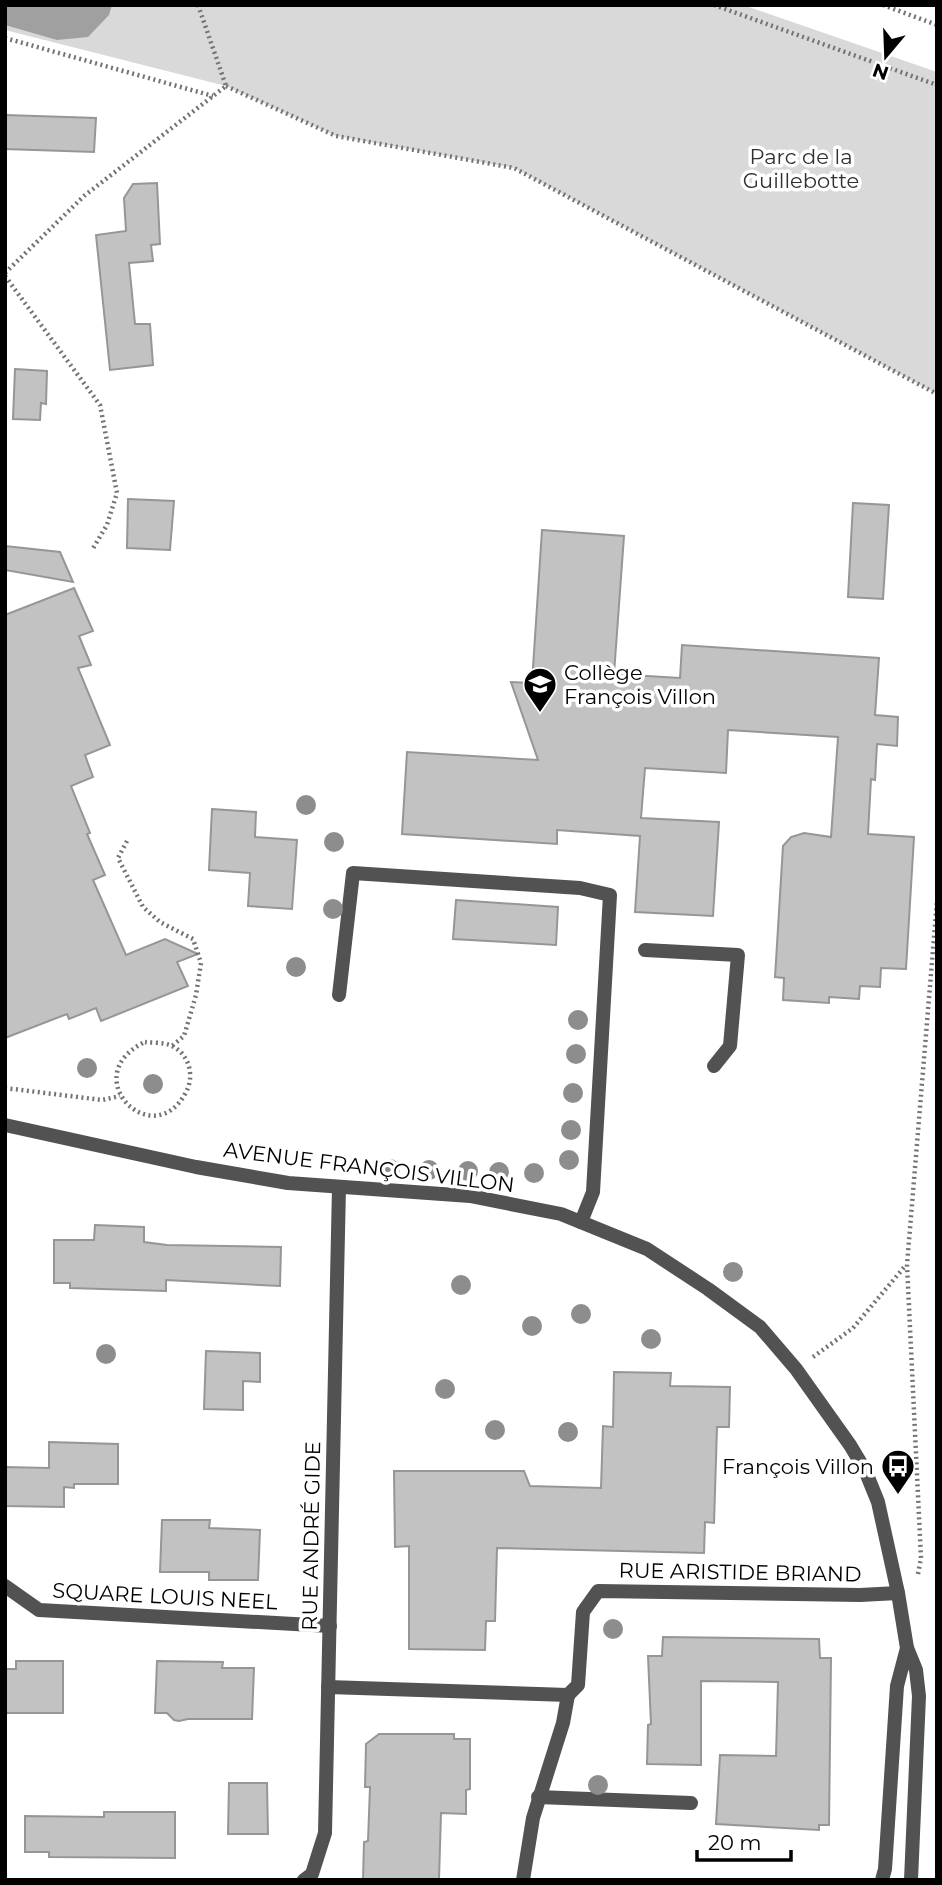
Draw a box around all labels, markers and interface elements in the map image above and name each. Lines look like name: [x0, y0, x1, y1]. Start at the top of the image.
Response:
north arrow: [851, 21, 921, 91]
text: N: [870, 58, 892, 85]
park label: Parc de la Guillebotte: [743, 144, 859, 193]
place label: Collège François Villon: [564, 660, 716, 709]
school or university icon: Collège François Villon: [521, 665, 559, 714]
street label: AVENUE FRANÇOIS VILLON: [222, 1137, 516, 1197]
street label: RUE ANDRÉ GIDE: [297, 1441, 325, 1631]
bus stop icon: François Villon: [879, 1447, 917, 1496]
place label: François Villon: [722, 1454, 874, 1479]
street label: RUE ARISTIDE BRIAND: [618, 1557, 862, 1587]
street label: SQUARE LOUIS NEEL: [52, 1578, 279, 1614]
scale bar: [697, 1818, 792, 1862]
text: 20 m: [708, 1830, 762, 1855]

